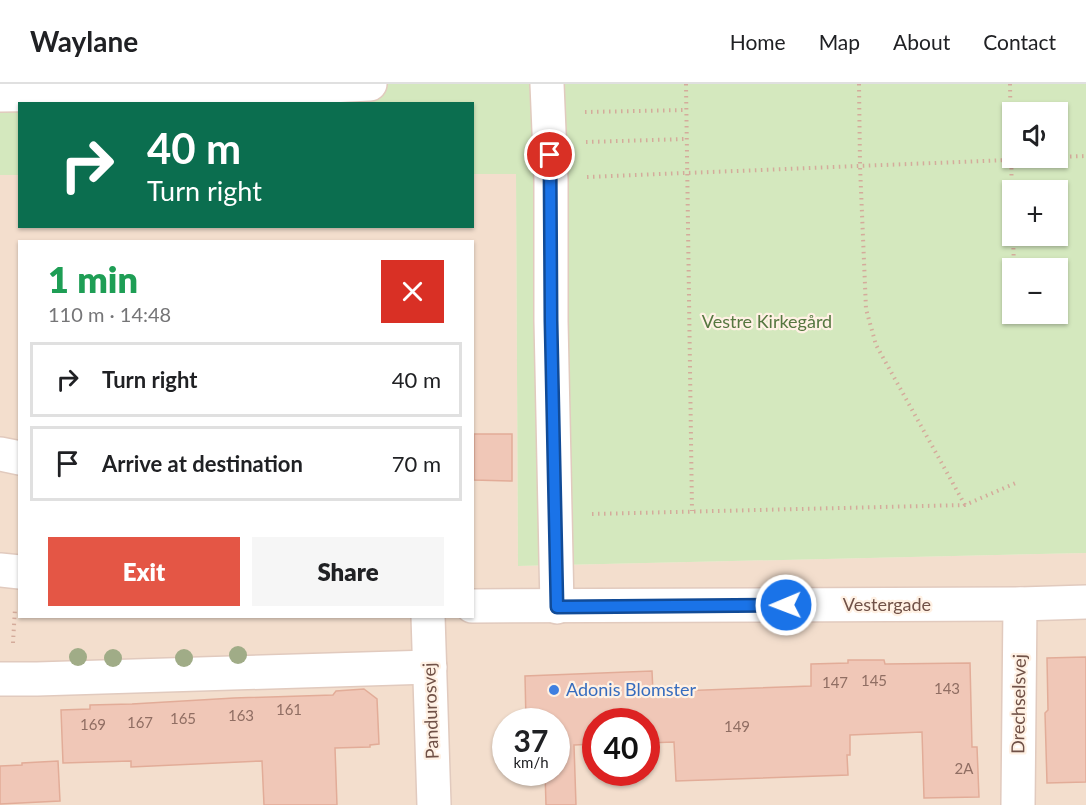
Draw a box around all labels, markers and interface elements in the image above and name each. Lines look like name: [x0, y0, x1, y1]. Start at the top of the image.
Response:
text: Waylane: [30, 24, 138, 58]
text: Home: [730, 29, 786, 54]
text: Map: [819, 29, 860, 54]
text: About: [893, 29, 950, 54]
text: Contact: [983, 29, 1056, 54]
map controls: [1002, 102, 1068, 324]
button: sound: [1002, 102, 1068, 168]
text: 40 m: [147, 123, 241, 173]
icon: right: [48, 126, 126, 204]
pin: [524, 129, 575, 180]
icon: arrive: [533, 138, 566, 171]
text: Turn right: [147, 174, 262, 207]
button: +: [1002, 180, 1068, 246]
text: 1 min: [48, 257, 138, 301]
button: −: [1002, 258, 1068, 324]
button: close: [381, 260, 444, 323]
text: 110 m · 14:48: [48, 302, 171, 326]
park label: Vestre Kirkegård: [702, 310, 832, 332]
icon: right: [51, 363, 84, 396]
text: Turn right: [102, 366, 197, 393]
text: 40 m: [392, 366, 441, 393]
icon: arrive: [51, 447, 84, 480]
text: Arrive at destination: [102, 450, 303, 477]
text: 70 m: [392, 450, 441, 477]
button: Exit: [48, 537, 240, 606]
button: Share: [252, 537, 444, 606]
position arrow: [754, 573, 818, 637]
street label: Vestergade: [843, 593, 931, 615]
street label: Drechselsvej: [1006, 654, 1030, 754]
street label: Pandurosvej: [417, 662, 443, 760]
house number: 145: [861, 671, 887, 689]
house number: 147: [822, 673, 848, 691]
place label: Adonis Blomster: [566, 678, 696, 700]
house number: 143: [934, 679, 960, 697]
marker: Adonis Blomster: [547, 683, 561, 697]
house number: 161: [276, 700, 302, 718]
house number: 163: [228, 706, 254, 724]
speed limit sign: 40: [582, 708, 660, 786]
house number: 165: [170, 709, 196, 727]
house number: 167: [127, 713, 153, 731]
house number: 169: [80, 715, 106, 733]
house number: 149: [724, 717, 750, 735]
text: 37: [514, 722, 548, 758]
text: km/h: [513, 753, 549, 771]
house number: 2A: [955, 759, 974, 777]

